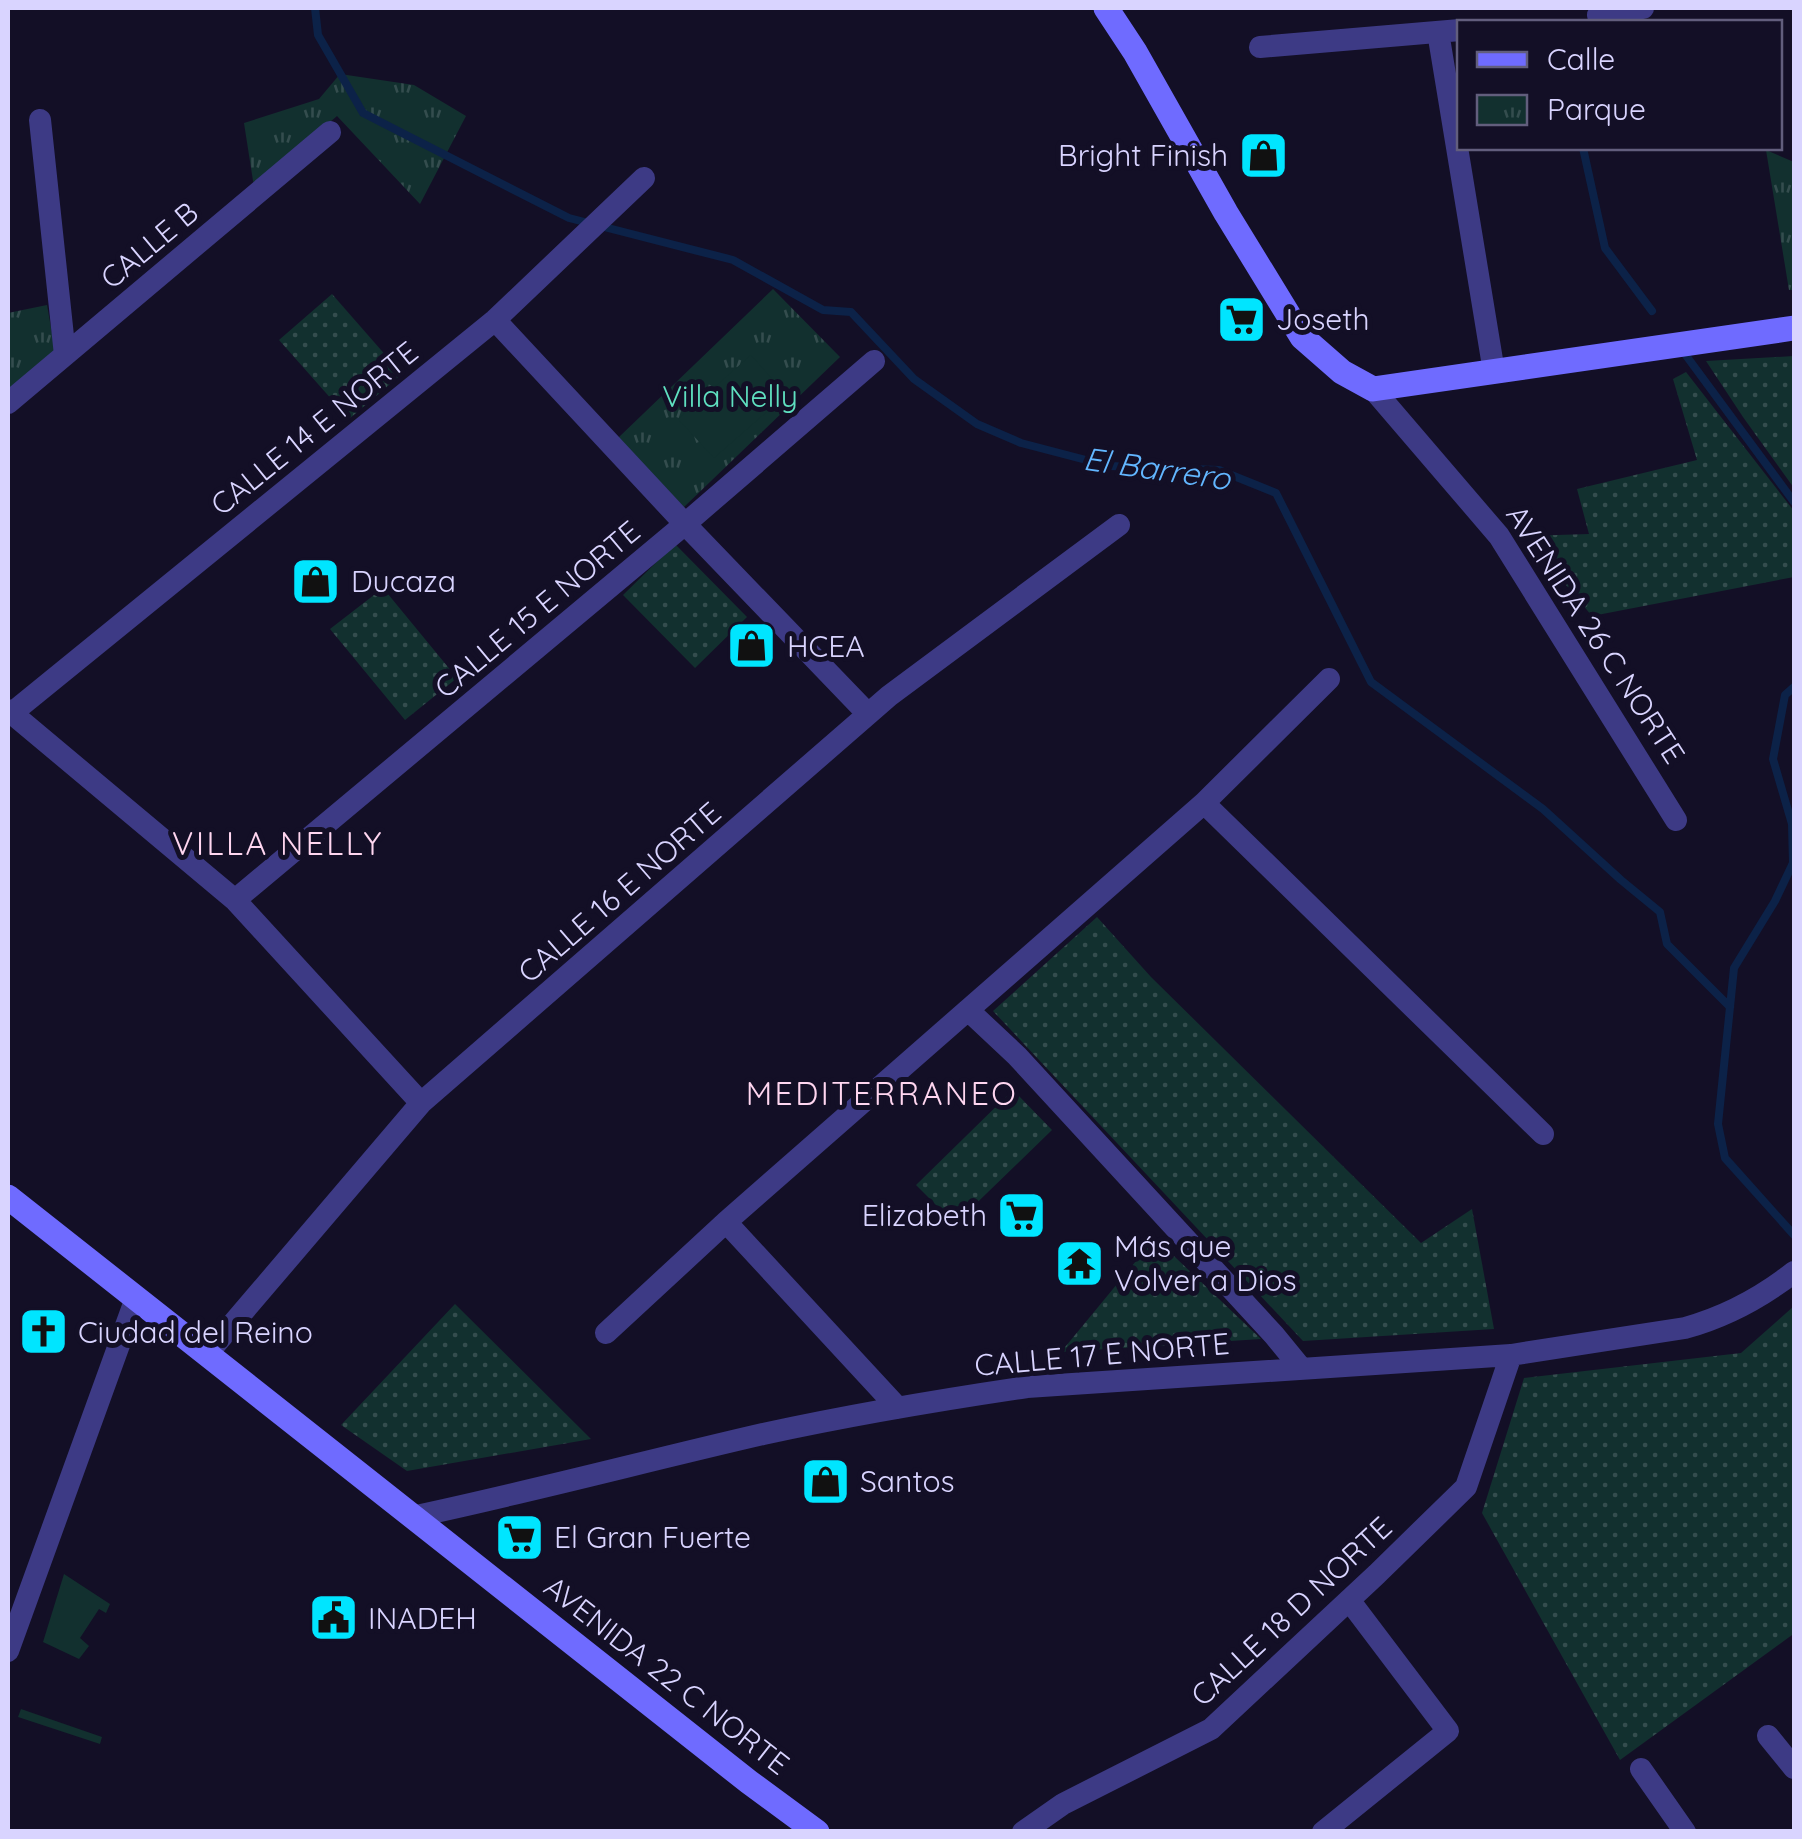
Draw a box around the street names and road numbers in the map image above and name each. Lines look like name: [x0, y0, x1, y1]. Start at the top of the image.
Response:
street label: CALLE B: [92, 193, 206, 297]
street label: CALLE 14 E NORTE: [203, 333, 425, 523]
street label: AVENIDA 26 C NORTE: [1498, 498, 1694, 770]
street label: CALLE 15 E NORTE: [426, 512, 648, 706]
street label: CALLE 16 E NORTE: [510, 794, 728, 990]
street label: CALLE 17 E NORTE: [973, 1324, 1231, 1384]
street label: CALLE 18 D NORTE: [1183, 1508, 1399, 1714]
street label: AVENIDA 22 C NORTE: [537, 1567, 797, 1783]

